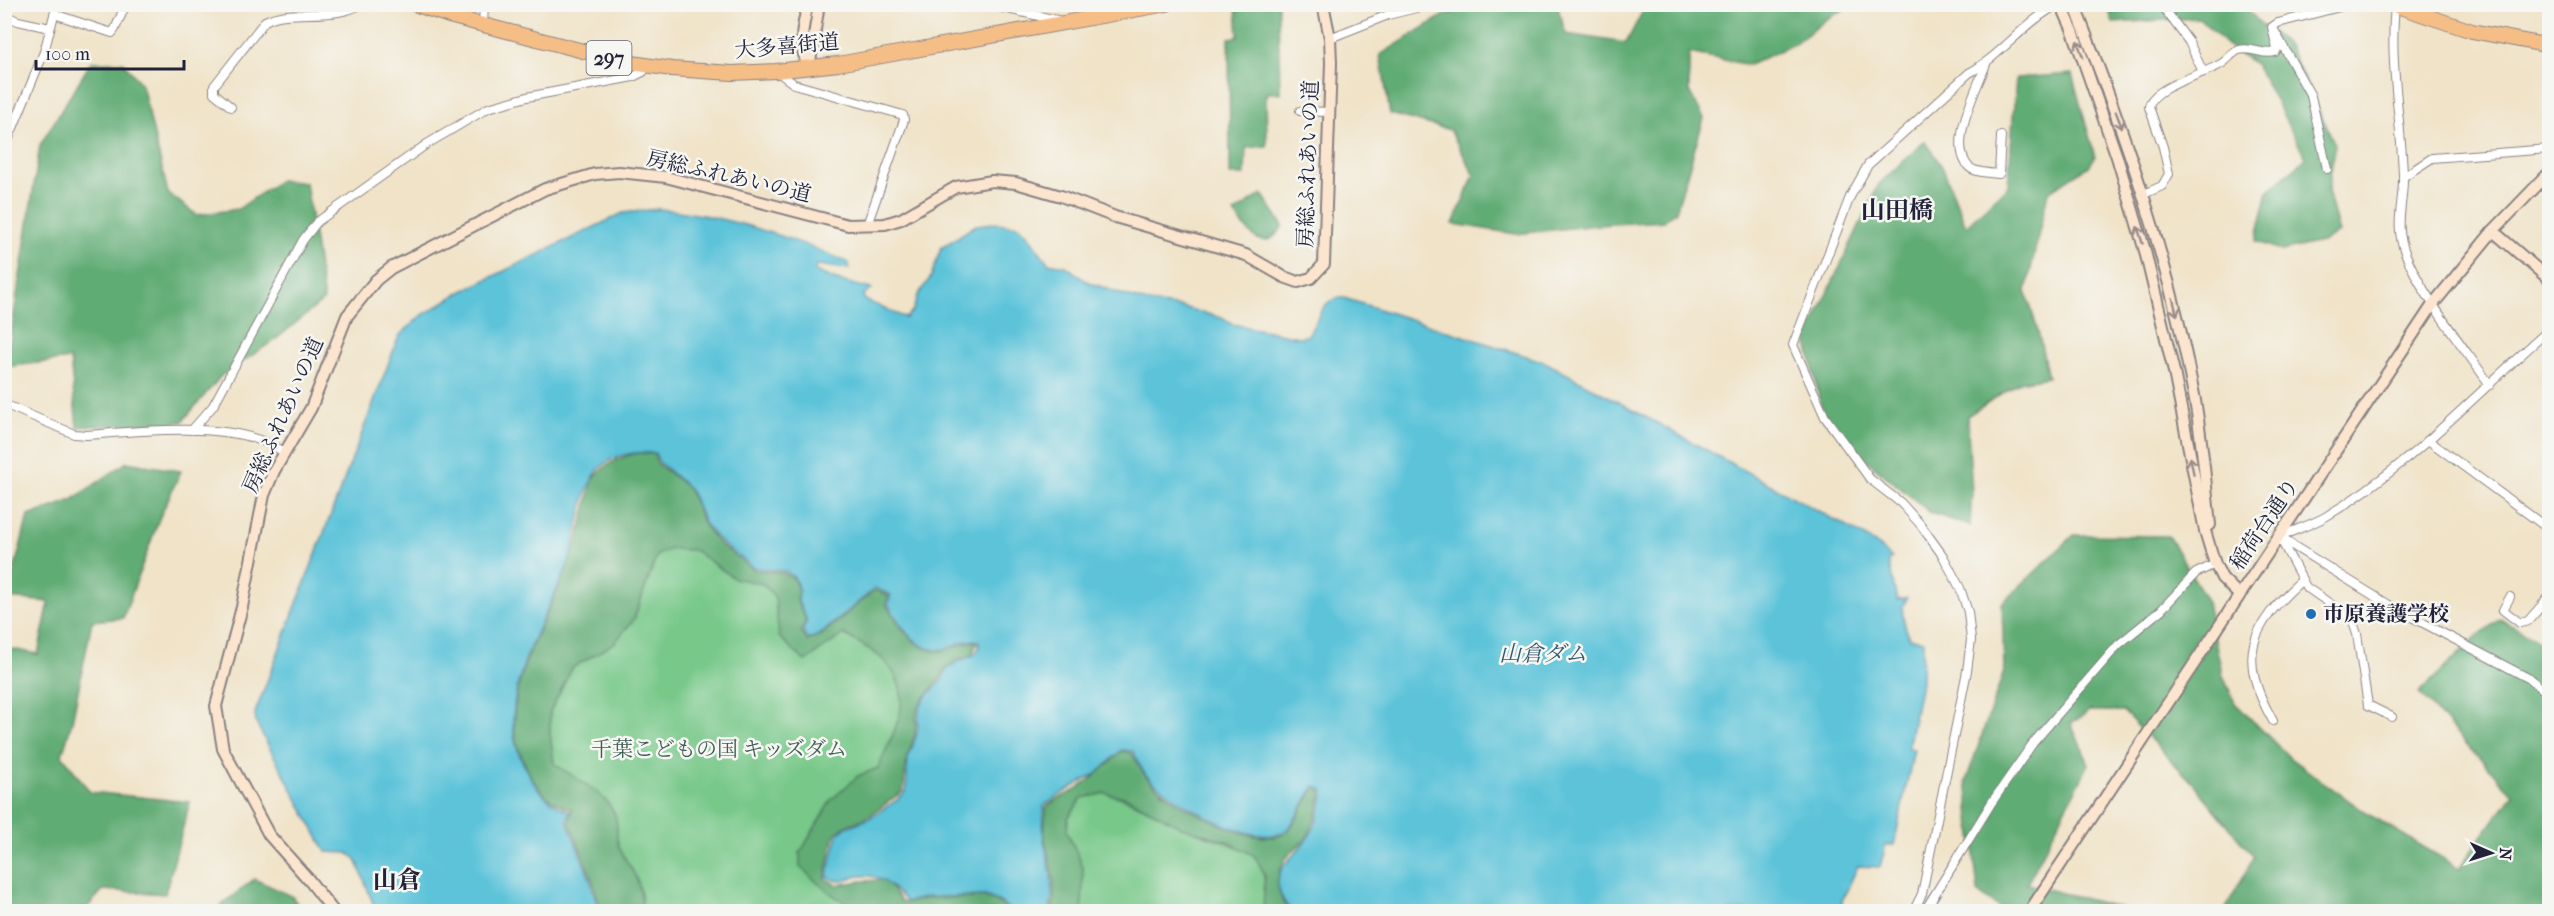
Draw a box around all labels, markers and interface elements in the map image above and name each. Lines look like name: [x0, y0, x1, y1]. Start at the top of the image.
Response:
street label: 大多喜街道: [734, 29, 840, 63]
scale bar: [36, 33, 184, 71]
road number: 297: [586, 41, 632, 75]
one-way arrow: [2073, 41, 2084, 59]
text: 100 m: [45, 44, 90, 65]
street label: 房総ふれあいの道: [1293, 80, 1323, 248]
one-way arrow: [2114, 110, 2125, 129]
street label: 房総ふれあいの道: [644, 145, 814, 207]
district label: 山田橋: [1861, 196, 1933, 224]
one-way arrow: [2134, 226, 2146, 245]
one-way arrow: [2169, 297, 2181, 316]
street label: 房総ふれあいの道: [238, 333, 328, 497]
one-way arrow: [2186, 457, 2197, 476]
street label: 稲荷台通り: [2225, 474, 2303, 574]
place label: 市原養護学校: [2323, 602, 2449, 626]
marker: 市原養護学校: [2304, 607, 2318, 621]
water label: 山倉ダム: [1499, 641, 1587, 667]
park label: 千葉こどもの国 キッズダム: [591, 737, 847, 761]
north arrow: [2461, 823, 2521, 883]
text: N: [2496, 847, 2515, 861]
district label: 山倉: [373, 866, 421, 894]

